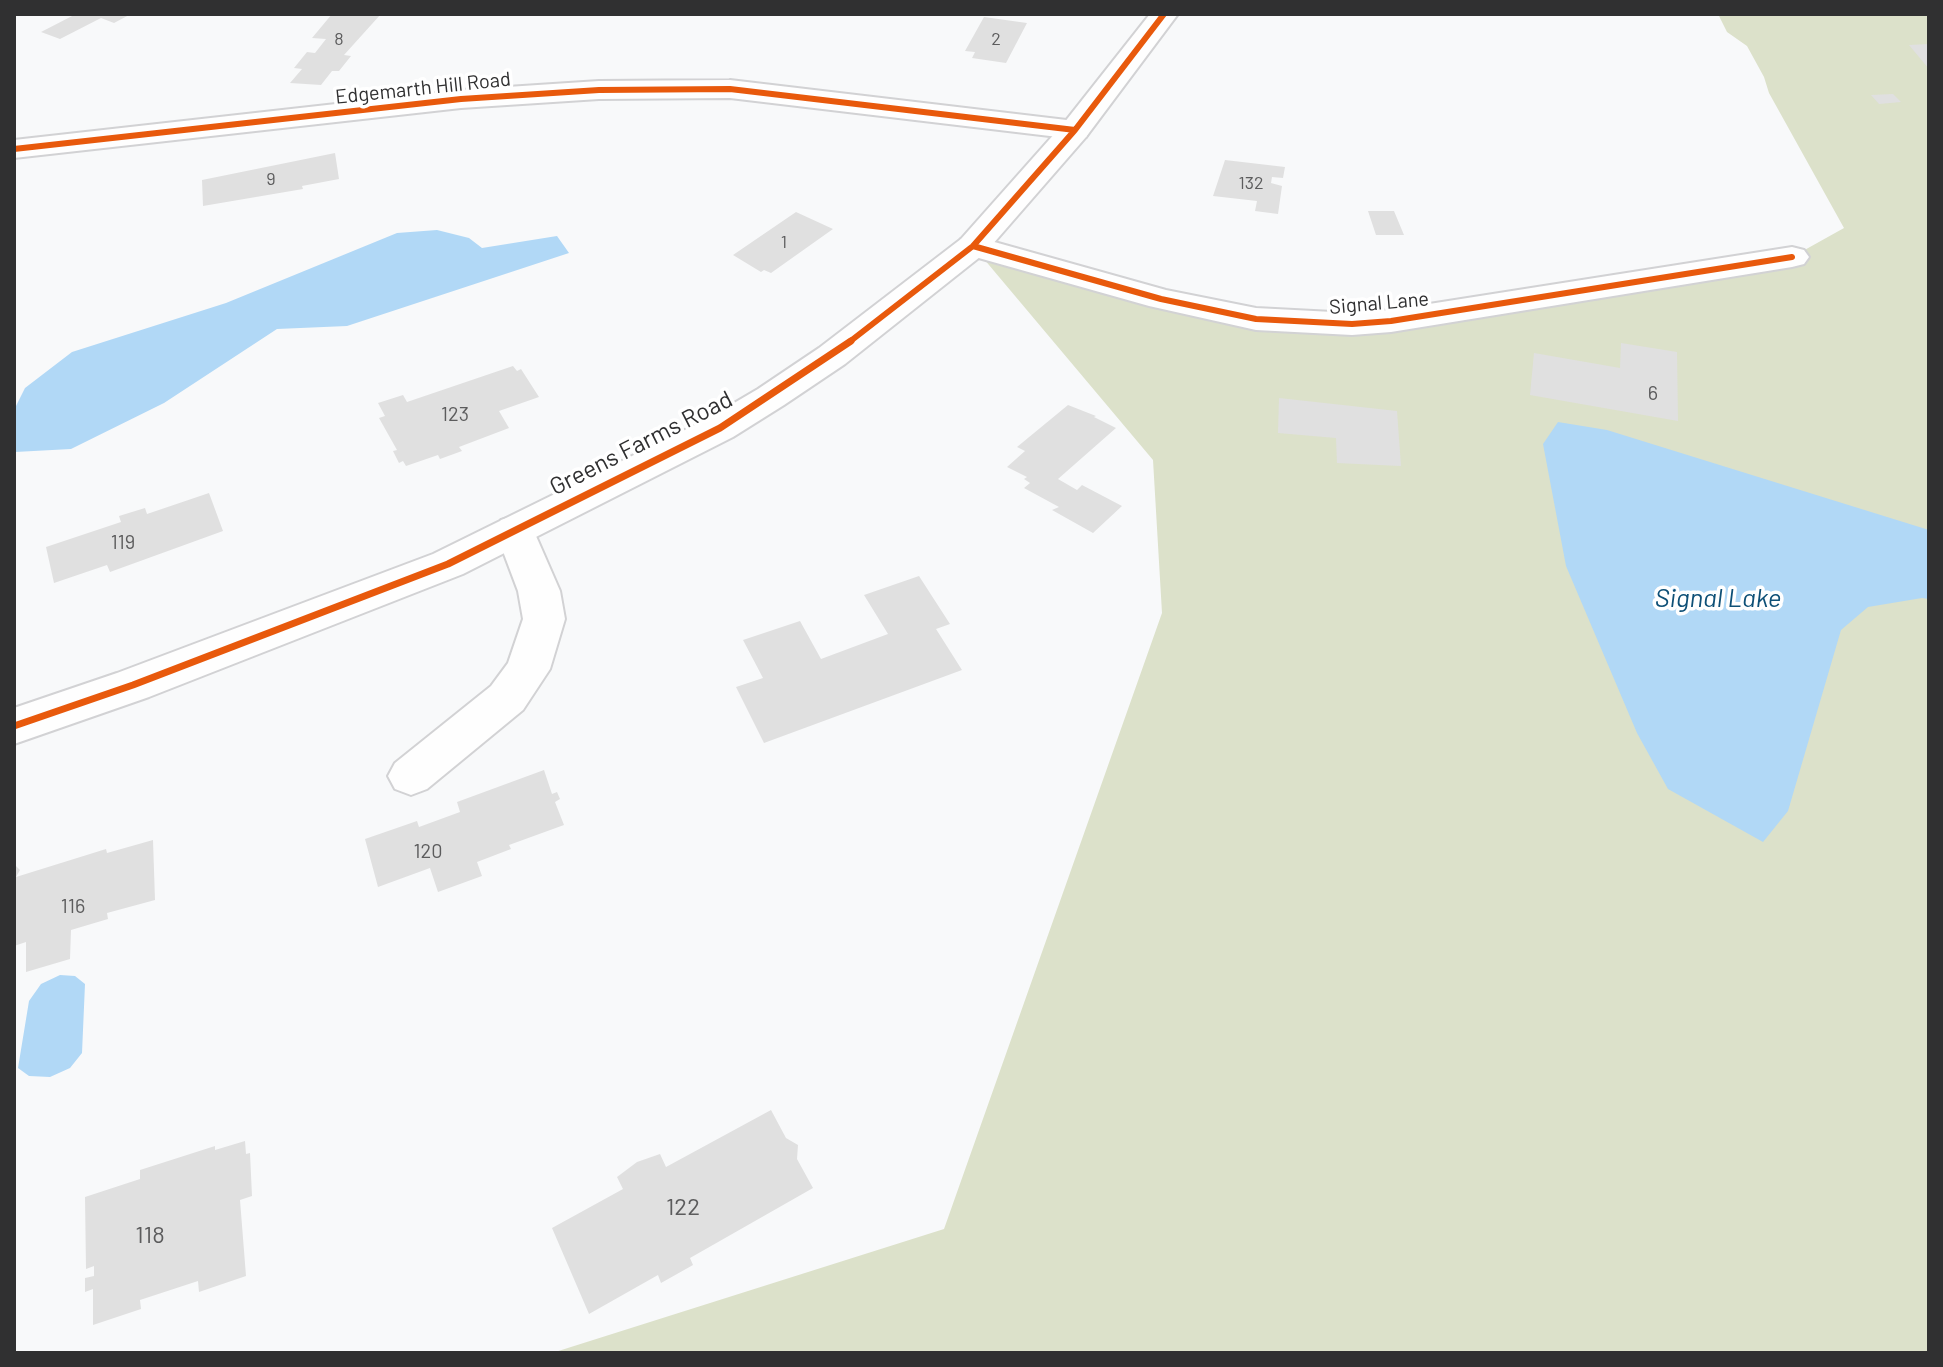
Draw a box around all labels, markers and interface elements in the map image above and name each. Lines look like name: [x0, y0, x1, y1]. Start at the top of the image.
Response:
house number: 8: [334, 28, 344, 50]
house number: 2: [991, 28, 1001, 50]
street label: Edgemarth Hill Road: [334, 67, 512, 109]
house number: 9: [266, 168, 276, 190]
house number: 132: [1238, 172, 1264, 194]
house number: 1: [781, 231, 787, 253]
street label: Signal Lane: [1328, 287, 1430, 319]
house number: 6: [1648, 381, 1658, 405]
street label: Greens Farms Road: [545, 384, 737, 502]
house number: 123: [441, 402, 469, 426]
house number: 119: [111, 530, 135, 554]
water label: Signal Lake: [1655, 582, 1781, 614]
house number: 120: [413, 839, 443, 863]
house number: 116: [61, 894, 85, 918]
house number: 122: [666, 1193, 700, 1221]
house number: 118: [135, 1221, 165, 1249]

